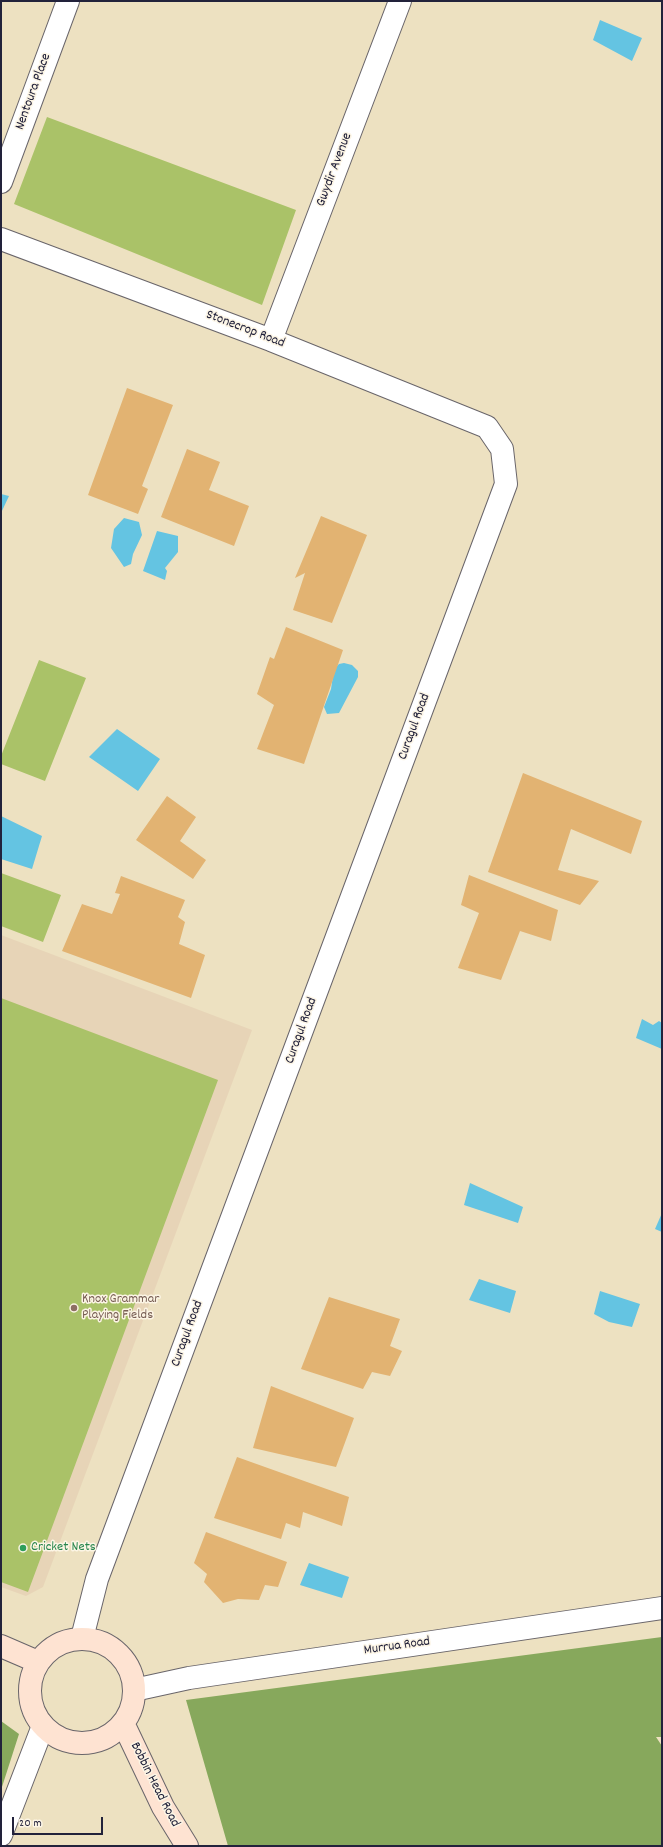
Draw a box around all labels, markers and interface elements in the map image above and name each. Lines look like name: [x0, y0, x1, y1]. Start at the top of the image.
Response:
street label: Nentoura Place: [12, 52, 56, 132]
street label: Gwydir Avenue: [313, 131, 357, 209]
street label: Stonecrop Road: [203, 307, 287, 353]
street label: Curagul Road: [395, 691, 435, 763]
street label: Curagul Road: [282, 995, 322, 1067]
place label: Knox Grammar Playing Fields: [82, 1292, 159, 1324]
street label: Curagul Road: [168, 1298, 208, 1370]
marker: Knox Grammar Playing Fields: [69, 1303, 79, 1313]
place label: Cricket Nets: [31, 1540, 96, 1556]
marker: Cricket Nets: [18, 1543, 28, 1553]
street label: Murrua Road: [363, 1634, 431, 1660]
street label: Bobbin Head Road: [125, 1740, 183, 1830]
scale bar: [14, 1809, 105, 1835]
text: 20 m: [19, 1815, 42, 1832]

